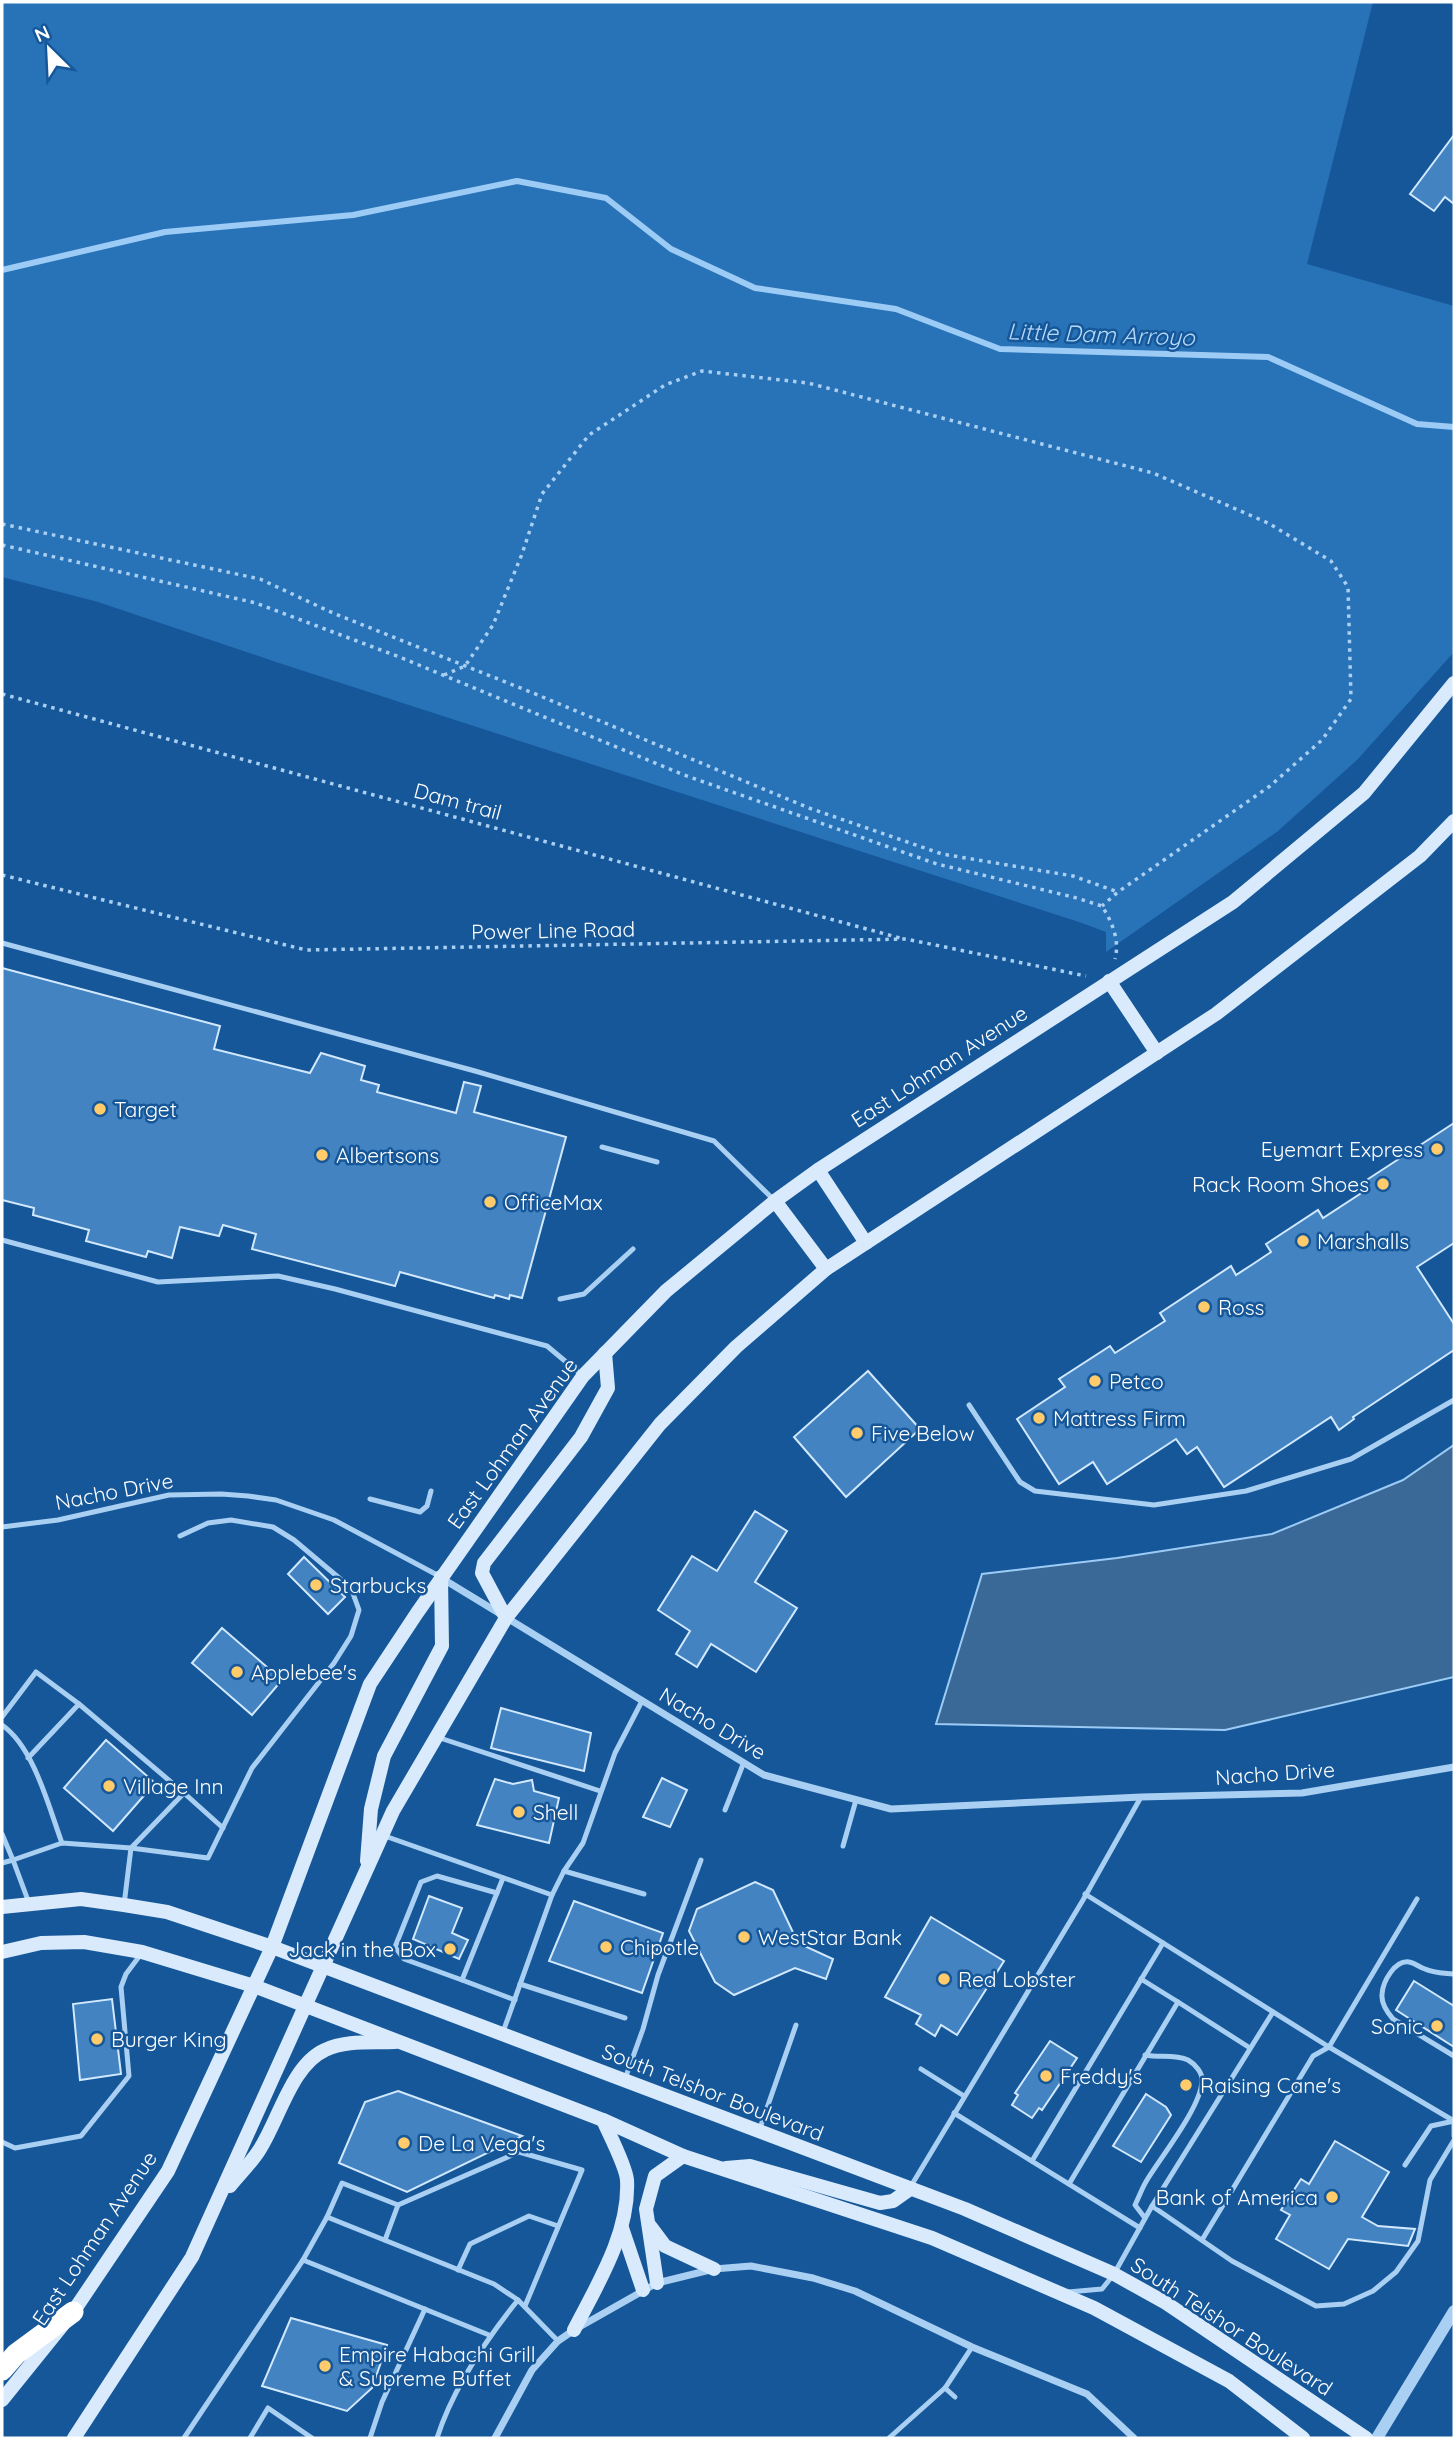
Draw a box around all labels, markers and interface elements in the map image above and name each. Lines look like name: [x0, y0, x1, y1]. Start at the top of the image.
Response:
north arrow: [14, 14, 84, 84]
text: N: [31, 20, 53, 47]
water label: Little Dam Arroyo: [1007, 316, 1196, 352]
street label: Dam trail: [411, 777, 505, 825]
street label: Power Line Road: [471, 916, 635, 944]
street label: East Lohman Avenue: [846, 999, 1032, 1133]
place label: Target: [114, 1096, 177, 1122]
marker: Target: [92, 1101, 108, 1117]
place label: Eyemart Express: [1261, 1136, 1423, 1162]
marker: Eyemart Express: [1429, 1141, 1445, 1157]
place label: Albertsons: [336, 1142, 439, 1168]
marker: Albertsons: [314, 1147, 330, 1163]
place label: Rack Room Shoes: [1192, 1171, 1369, 1197]
marker: Rack Room Shoes: [1375, 1176, 1391, 1192]
place label: OfficeMax: [504, 1189, 603, 1215]
marker: OfficeMax: [482, 1194, 498, 1210]
place label: Marshalls: [1317, 1228, 1409, 1254]
marker: Marshalls: [1295, 1233, 1311, 1249]
place label: Ross: [1218, 1294, 1264, 1320]
marker: Ross: [1196, 1299, 1212, 1315]
street label: East Lohman Avenue: [441, 1353, 583, 1533]
place label: Petco: [1109, 1368, 1164, 1394]
marker: Petco: [1087, 1373, 1103, 1389]
place label: Mattress Firm: [1053, 1405, 1186, 1431]
marker: Mattress Firm: [1031, 1410, 1047, 1426]
place label: Five Below: [871, 1420, 975, 1446]
marker: Five Below: [849, 1425, 865, 1441]
street label: Nacho Drive: [53, 1467, 175, 1515]
place label: Starbucks: [330, 1572, 426, 1598]
marker: Starbucks: [308, 1577, 324, 1593]
place label: Applebee's: [251, 1659, 357, 1685]
marker: Applebee's: [229, 1664, 245, 1680]
street label: Nacho Drive: [655, 1681, 771, 1765]
street label: Nacho Drive: [1214, 1756, 1336, 1790]
place label: Village Inn: [123, 1773, 224, 1799]
marker: Village Inn: [101, 1778, 117, 1794]
place label: Shell: [533, 1799, 578, 1825]
marker: Shell: [511, 1804, 527, 1820]
place label: WestStar Bank: [758, 1924, 902, 1950]
marker: WestStar Bank: [736, 1929, 752, 1945]
place label: Chipotle: [620, 1934, 699, 1960]
place label: Jack in the Box: [288, 1936, 436, 1962]
marker: Chipotle: [598, 1939, 614, 1955]
marker: Jack in the Box: [442, 1941, 458, 1957]
place label: Red Lobster: [958, 1966, 1076, 1992]
marker: Red Lobster: [936, 1971, 952, 1987]
place label: Sonic: [1371, 2013, 1423, 2039]
marker: Sonic: [1429, 2018, 1445, 2034]
place label: Burger King: [111, 2026, 227, 2052]
marker: Burger King: [89, 2031, 105, 2047]
street label: South Telshor Boulevard: [599, 2038, 827, 2146]
place label: Freddy's: [1060, 2063, 1142, 2089]
marker: Freddy's: [1038, 2068, 1054, 2084]
place label: Raising Cane's: [1200, 2072, 1341, 2098]
marker: Raising Cane's: [1178, 2077, 1194, 2093]
place label: De La Vega's: [418, 2130, 545, 2156]
marker: De La Vega's: [396, 2135, 412, 2151]
street label: East Lohman Avenue: [26, 2146, 162, 2330]
place label: Bank of America: [1156, 2184, 1318, 2210]
marker: Bank of America: [1324, 2189, 1340, 2205]
street label: South Telshor Boulevard: [1126, 2251, 1338, 2401]
place label: Empire Habachi Grill & Supreme Buffet: [339, 2341, 536, 2391]
marker: Empire Habachi Grill & Supreme Buffet: [317, 2358, 333, 2374]

